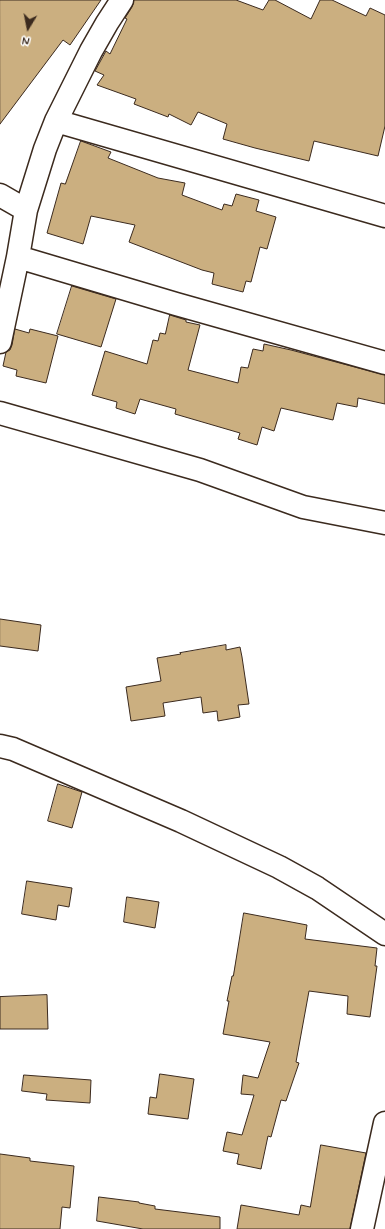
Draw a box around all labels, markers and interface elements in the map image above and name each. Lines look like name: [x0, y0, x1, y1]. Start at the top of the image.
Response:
north arrow: [8, 8, 48, 48]
text: N: [21, 32, 31, 47]

